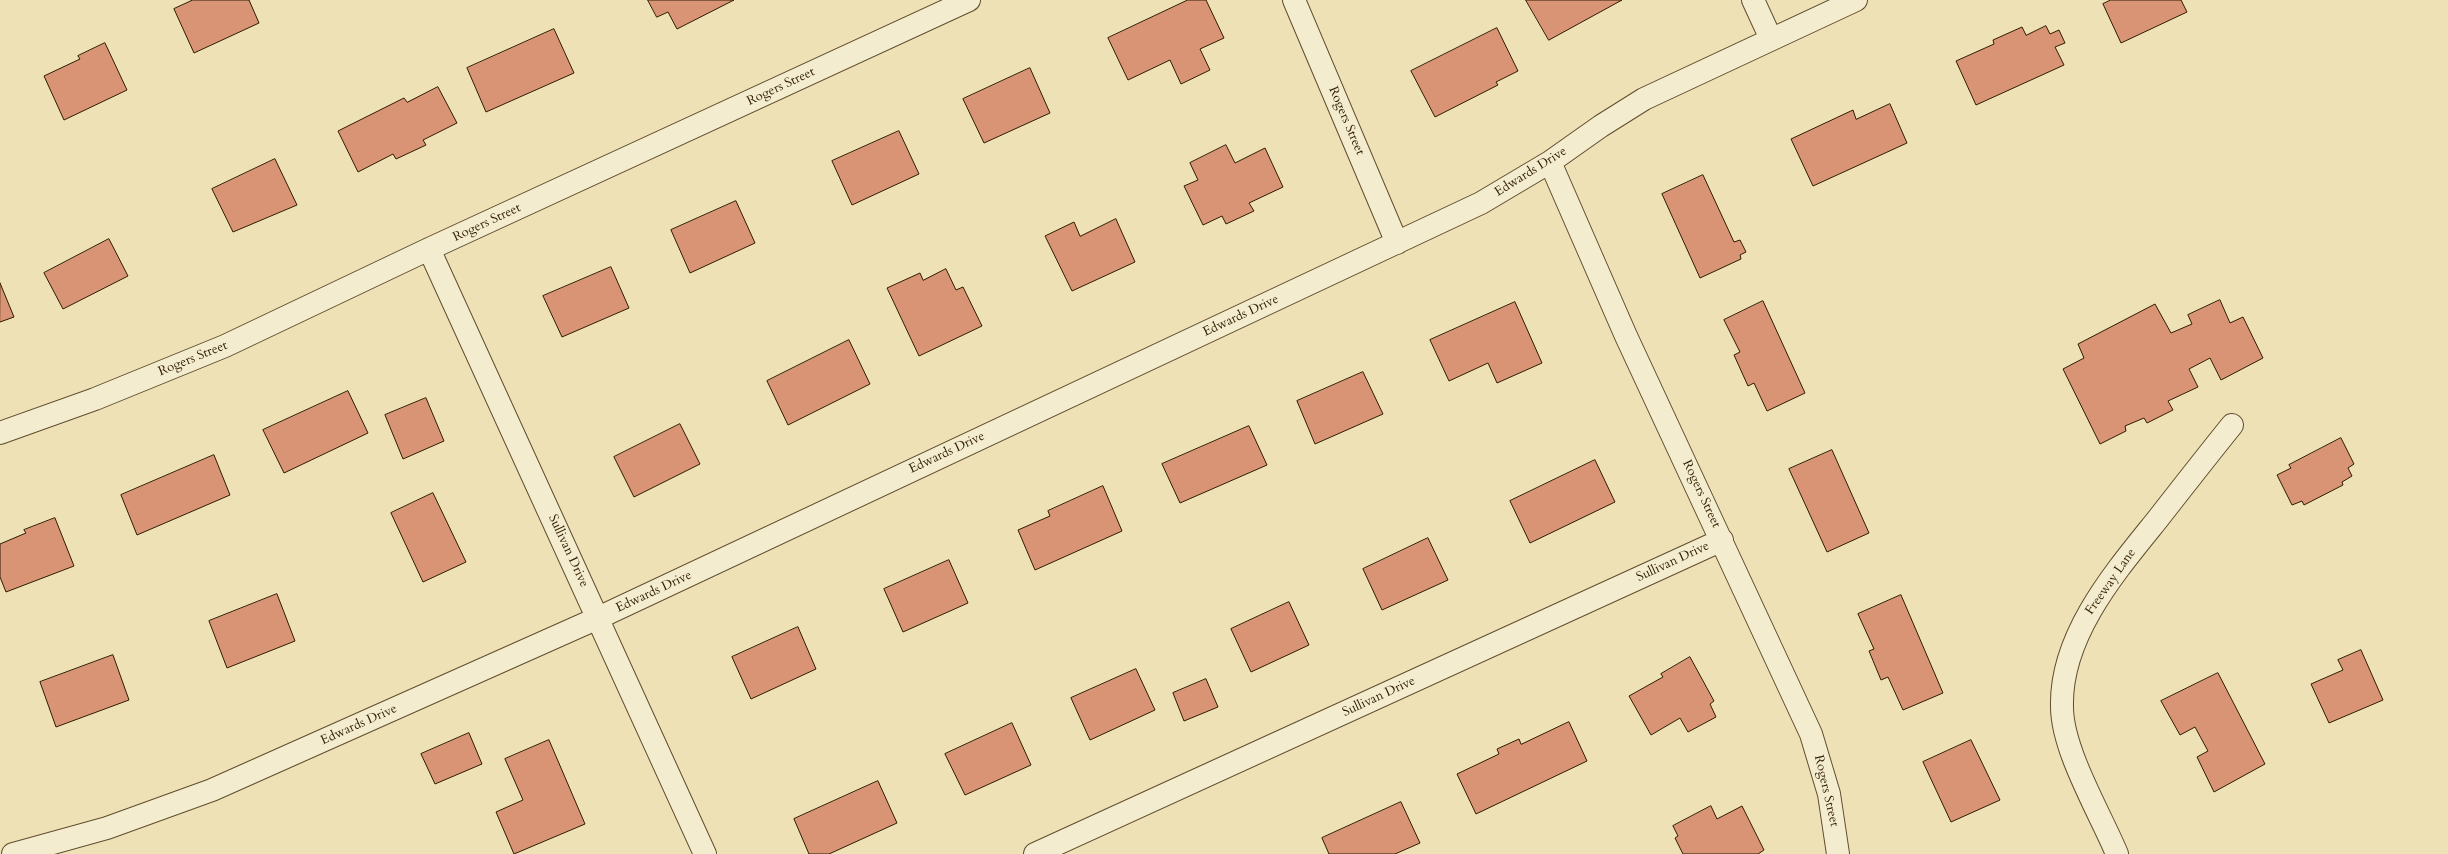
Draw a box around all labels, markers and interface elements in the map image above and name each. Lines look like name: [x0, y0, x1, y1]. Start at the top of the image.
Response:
street label: Rogers Street: [745, 64, 817, 110]
street label: Rogers Street: [1325, 84, 1367, 158]
street label: Edwards Drive: [1492, 144, 1570, 200]
street label: Rogers Street: [451, 200, 523, 246]
street label: Edwards Drive: [1201, 292, 1281, 340]
street label: Rogers Street: [156, 338, 230, 380]
street label: Edwards Drive: [907, 429, 987, 477]
street label: Rogers Street: [1678, 458, 1724, 530]
street label: Sullivan Drive: [544, 512, 592, 590]
street label: Sullivan Drive: [1634, 538, 1712, 586]
street label: Freeway Lane: [2082, 546, 2140, 618]
street label: Edwards Drive: [614, 568, 694, 616]
street label: Sullivan Drive: [1340, 673, 1418, 721]
street label: Edwards Drive: [318, 701, 400, 749]
street label: Rogers Street: [1810, 754, 1842, 828]

